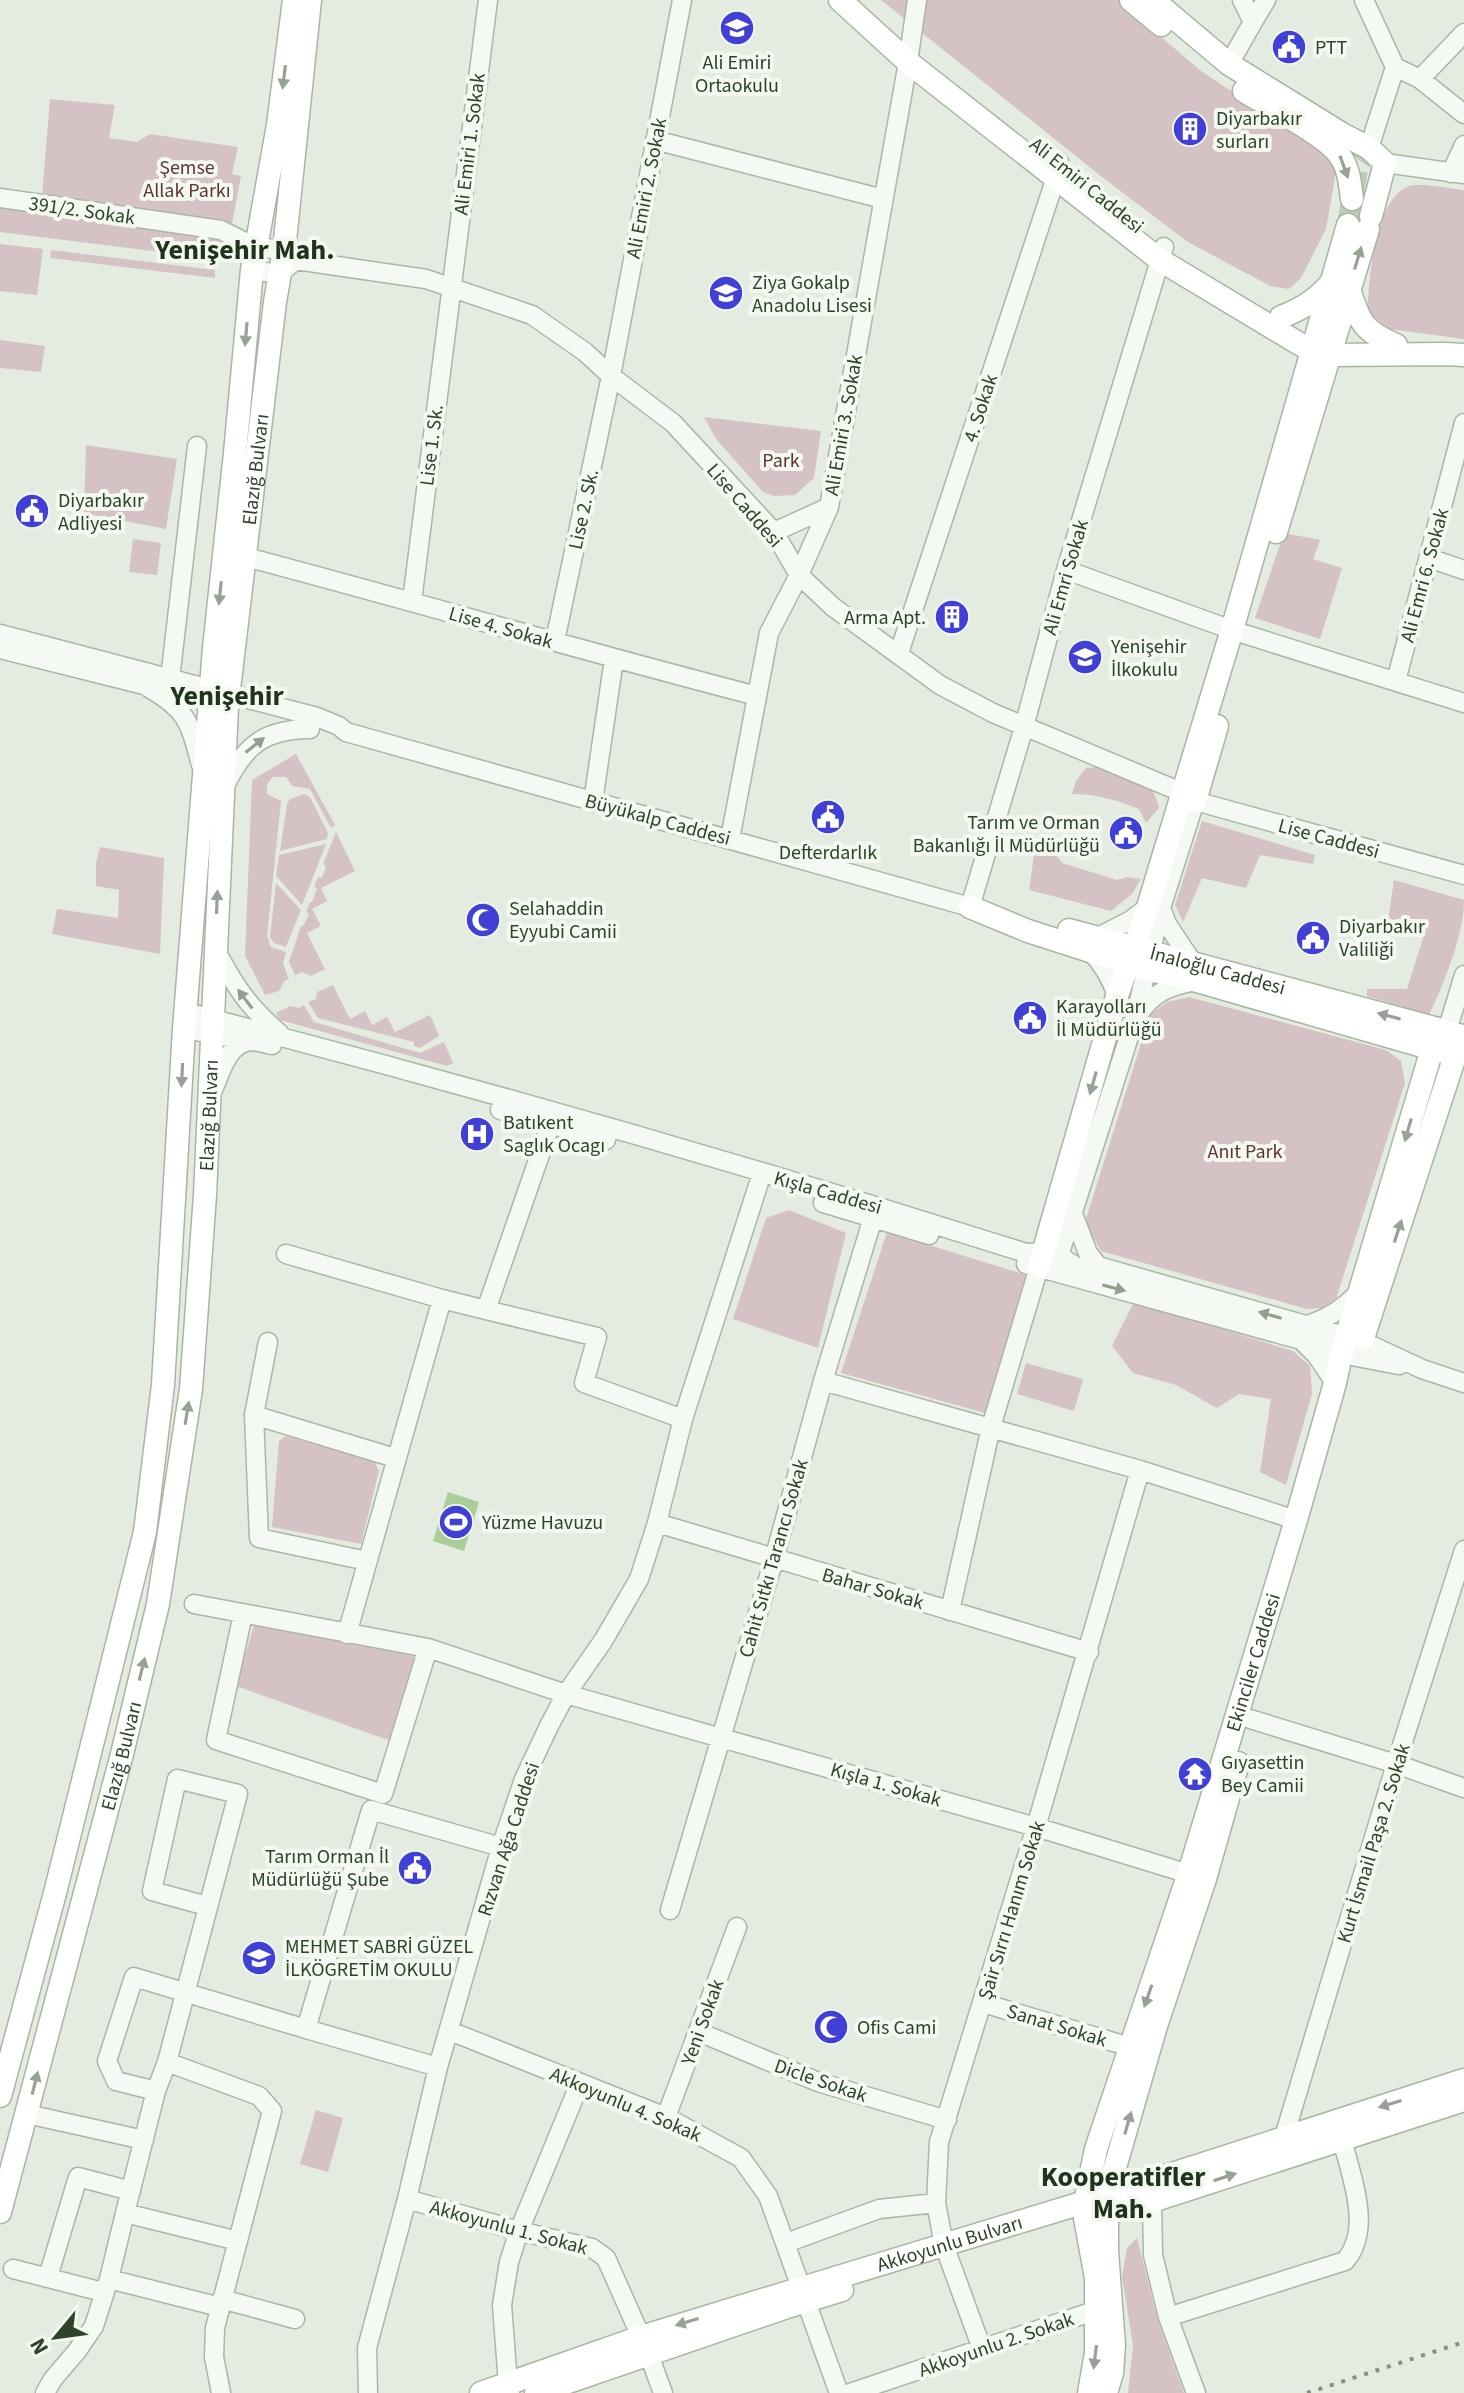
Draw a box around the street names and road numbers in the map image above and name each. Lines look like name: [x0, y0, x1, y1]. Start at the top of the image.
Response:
street label: Ali Emiri 1. Sokak: [447, 71, 493, 217]
street label: Ali Emiri 2. Sokak: [620, 115, 674, 261]
street label: Ali Emiri Caddesi: [1023, 131, 1149, 241]
street label: 391/2. Sokak: [27, 190, 137, 232]
street label: Ali Emiri 3. Sokak: [818, 352, 870, 498]
street label: 4. Sokak: [957, 371, 1005, 446]
street label: Lise 1. Sk.: [413, 403, 451, 487]
street label: Elazığ Bulvarı: [236, 412, 277, 527]
street label: Lise Caddesi: [700, 457, 789, 554]
street label: Lise 2. Sk.: [562, 466, 606, 552]
street label: Ali Emri 6. Sokak: [1394, 505, 1456, 646]
street label: Ali Emri Sokak: [1036, 516, 1096, 638]
street label: Lise 4. Sokak: [445, 600, 556, 656]
street label: Büyükalp Caddesi: [582, 787, 734, 853]
street label: Lise Caddesi: [1275, 812, 1383, 866]
street label: İnaloğlu Caddesi: [1147, 939, 1288, 1002]
street label: Elazığ Bulvarı: [193, 1059, 226, 1172]
street label: Kışla Caddesi: [771, 1164, 885, 1222]
street label: Cahit Sıtkı Tarancı Sokak: [732, 1456, 816, 1661]
street label: Bahar Sokak: [818, 1561, 927, 1617]
street label: Ekinciler Caddesi: [1220, 1590, 1288, 1735]
street label: Elazığ Bulvarı: [95, 1698, 149, 1814]
street label: Kurt İsmail Paşa 2. Sokak: [1330, 1740, 1418, 1947]
street label: Kışla 1. Sokak: [827, 1756, 945, 1814]
street label: Rızvan Ağa Caddesi: [471, 1759, 547, 1920]
street label: Şair Sırrı Hanım Sokak: [971, 1817, 1053, 2003]
street label: Yeni Sokak: [674, 1975, 731, 2070]
street label: Sanat Sokak: [1003, 1997, 1110, 2054]
street label: Dicle Sokak: [770, 2052, 871, 2110]
street label: Akkoyunlu 4. Sokak: [545, 2060, 706, 2150]
street label: Akkoyunlu 1. Sokak: [427, 2193, 591, 2263]
street label: Akkoyunlu Bulvarı: [874, 2209, 1026, 2280]
street label: Akkoyunlu 2. Sokak: [915, 2305, 1078, 2385]

